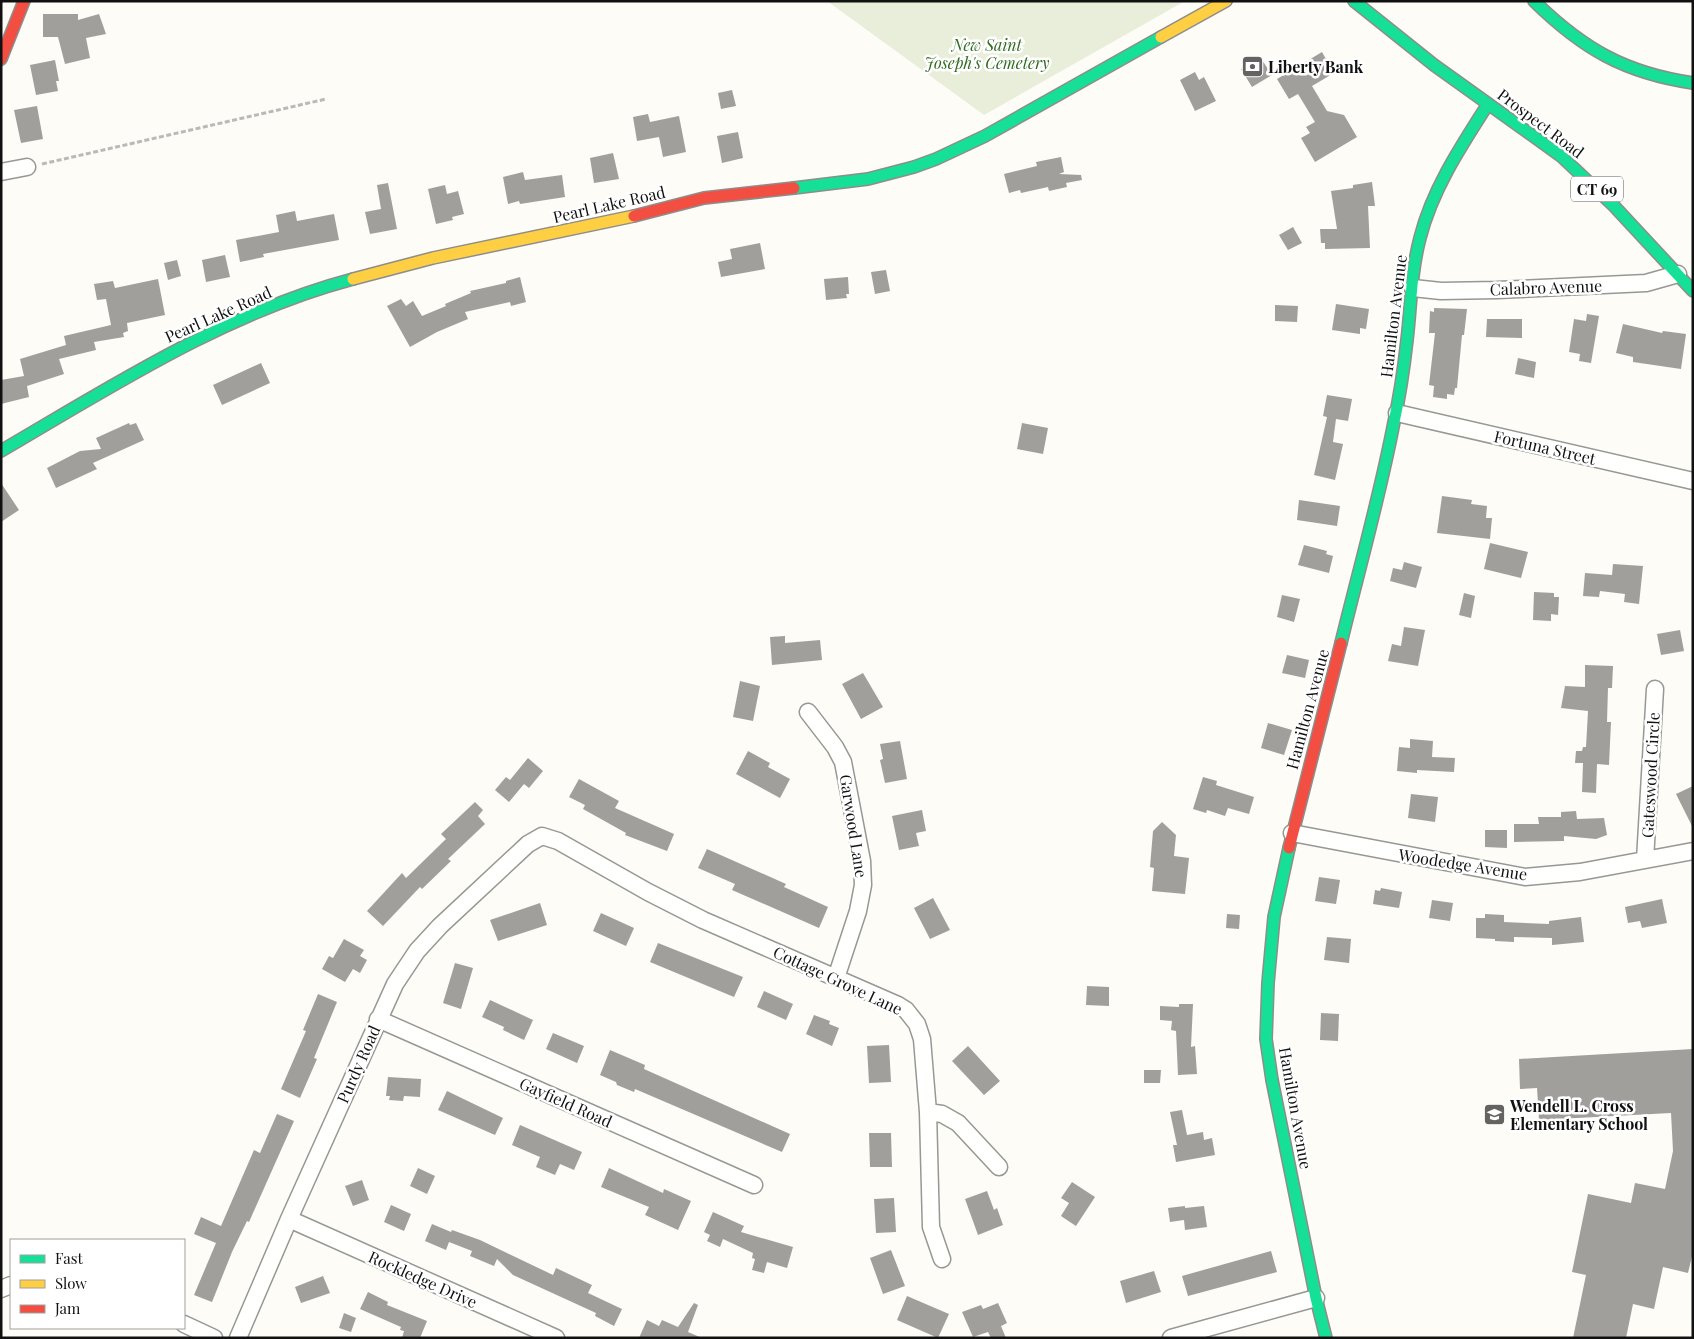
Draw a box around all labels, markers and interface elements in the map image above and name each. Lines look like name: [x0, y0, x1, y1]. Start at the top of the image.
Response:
park label: New Saint Joseph's Cemetery: [925, 34, 1050, 73]
bank icon: Liberty Bank: [1240, 54, 1264, 78]
place label: Liberty Bank: [1268, 56, 1364, 77]
street label: Prospect Road: [1494, 84, 1588, 162]
road number: CT 69: [1571, 176, 1623, 202]
street label: Pearl Lake Road: [551, 181, 667, 227]
street label: Hamilton Avenue: [1375, 253, 1411, 379]
street label: Calabro Avenue: [1489, 275, 1603, 299]
street label: Pearl Lake Road: [161, 281, 275, 347]
street label: Fortuna Street: [1492, 425, 1598, 469]
street label: Hamilton Avenue: [1281, 647, 1333, 771]
street label: Gateswood Circle: [1636, 712, 1664, 838]
street label: Garwood Lane: [835, 773, 873, 879]
street label: Woodedge Avenue: [1396, 843, 1529, 885]
street label: Cottage Grove Lane: [770, 941, 906, 1019]
street label: Purdy Road: [332, 1022, 384, 1106]
street label: Hamilton Avenue: [1275, 1045, 1317, 1171]
street label: Gayfield Road: [516, 1072, 616, 1132]
place label: Wendell L. Cross Elementary School: [1509, 1095, 1648, 1134]
school or university icon: Wendell L. Cross Elementary School: [1482, 1102, 1506, 1126]
legend: [10, 1239, 185, 1329]
street label: Rockledge Drive: [365, 1246, 481, 1312]
text: Fast: [55, 1248, 84, 1268]
text: Slow: [55, 1273, 87, 1293]
text: Jam: [54, 1298, 81, 1318]

